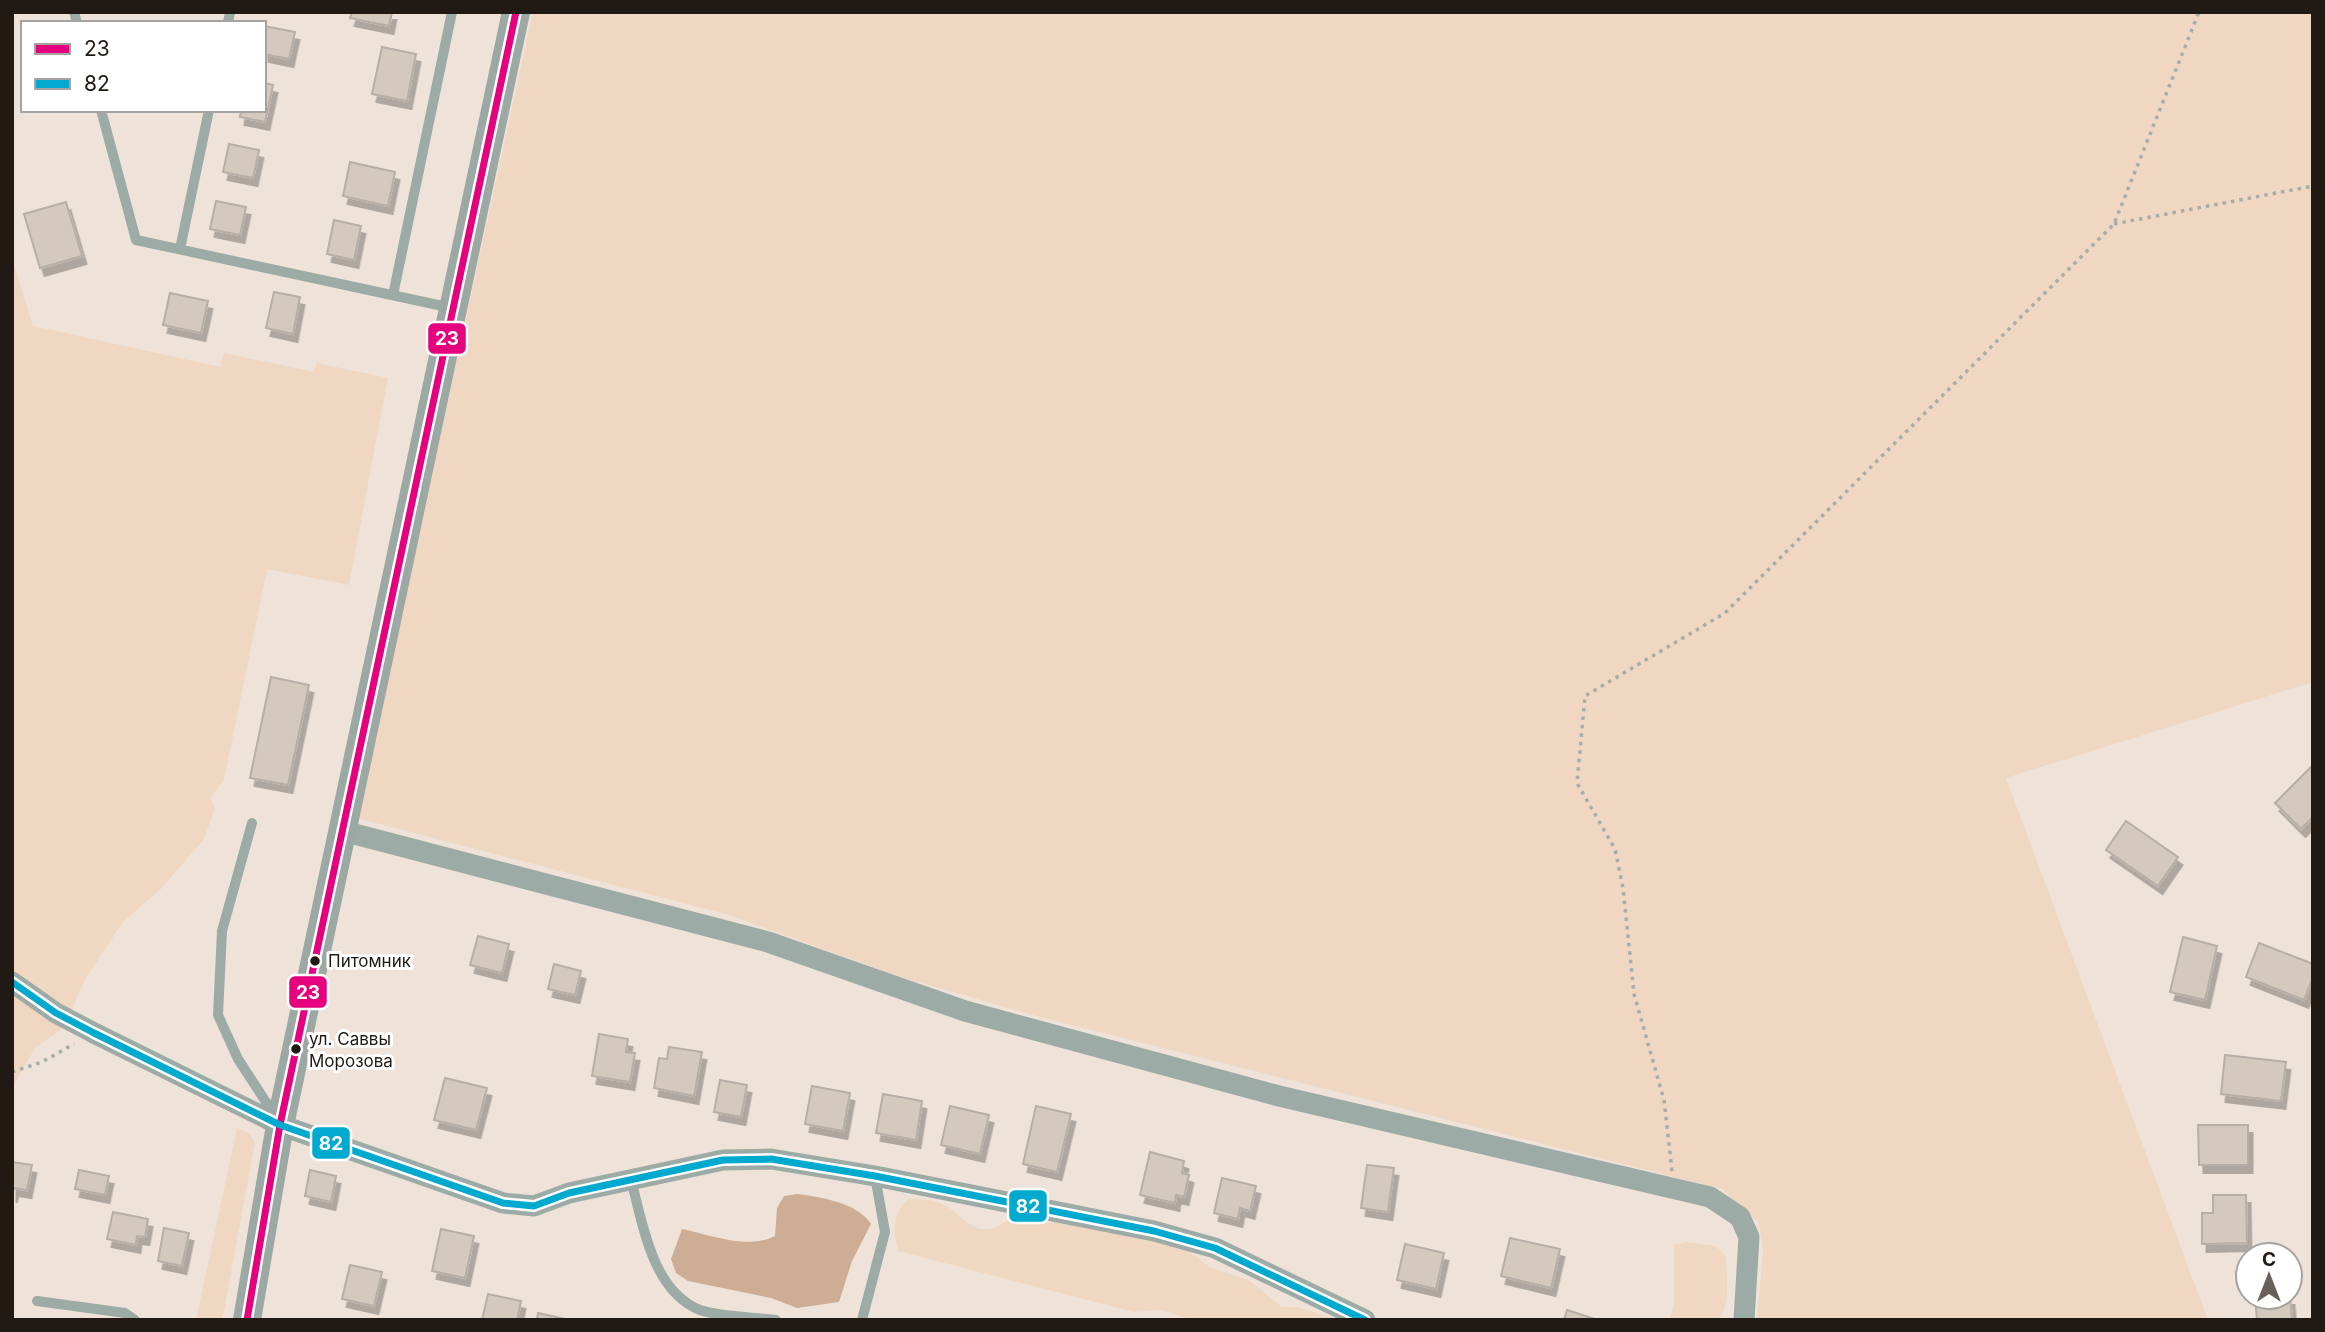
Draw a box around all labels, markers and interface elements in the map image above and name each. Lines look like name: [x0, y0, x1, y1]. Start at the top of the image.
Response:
legend: [21, 21, 266, 112]
text: 23: [84, 36, 110, 61]
text: 82: [84, 71, 110, 96]
line badge: 23: [427, 322, 467, 355]
text: 23: [435, 327, 459, 350]
place label: Питомник: [328, 951, 411, 971]
marker: Питомник: [308, 954, 322, 968]
line badge: 23: [288, 975, 328, 1009]
text: 23: [296, 981, 320, 1004]
place label: ул. Саввы Морозова: [309, 1029, 393, 1071]
marker: ул. Саввы Морозова: [289, 1042, 303, 1056]
line badge: 82: [311, 1126, 351, 1160]
text: 82: [319, 1132, 343, 1155]
line badge: 82: [1008, 1189, 1048, 1223]
text: 82: [1016, 1195, 1040, 1218]
north arrow: [2234, 1241, 2304, 1311]
text: С: [2262, 1248, 2276, 1271]

